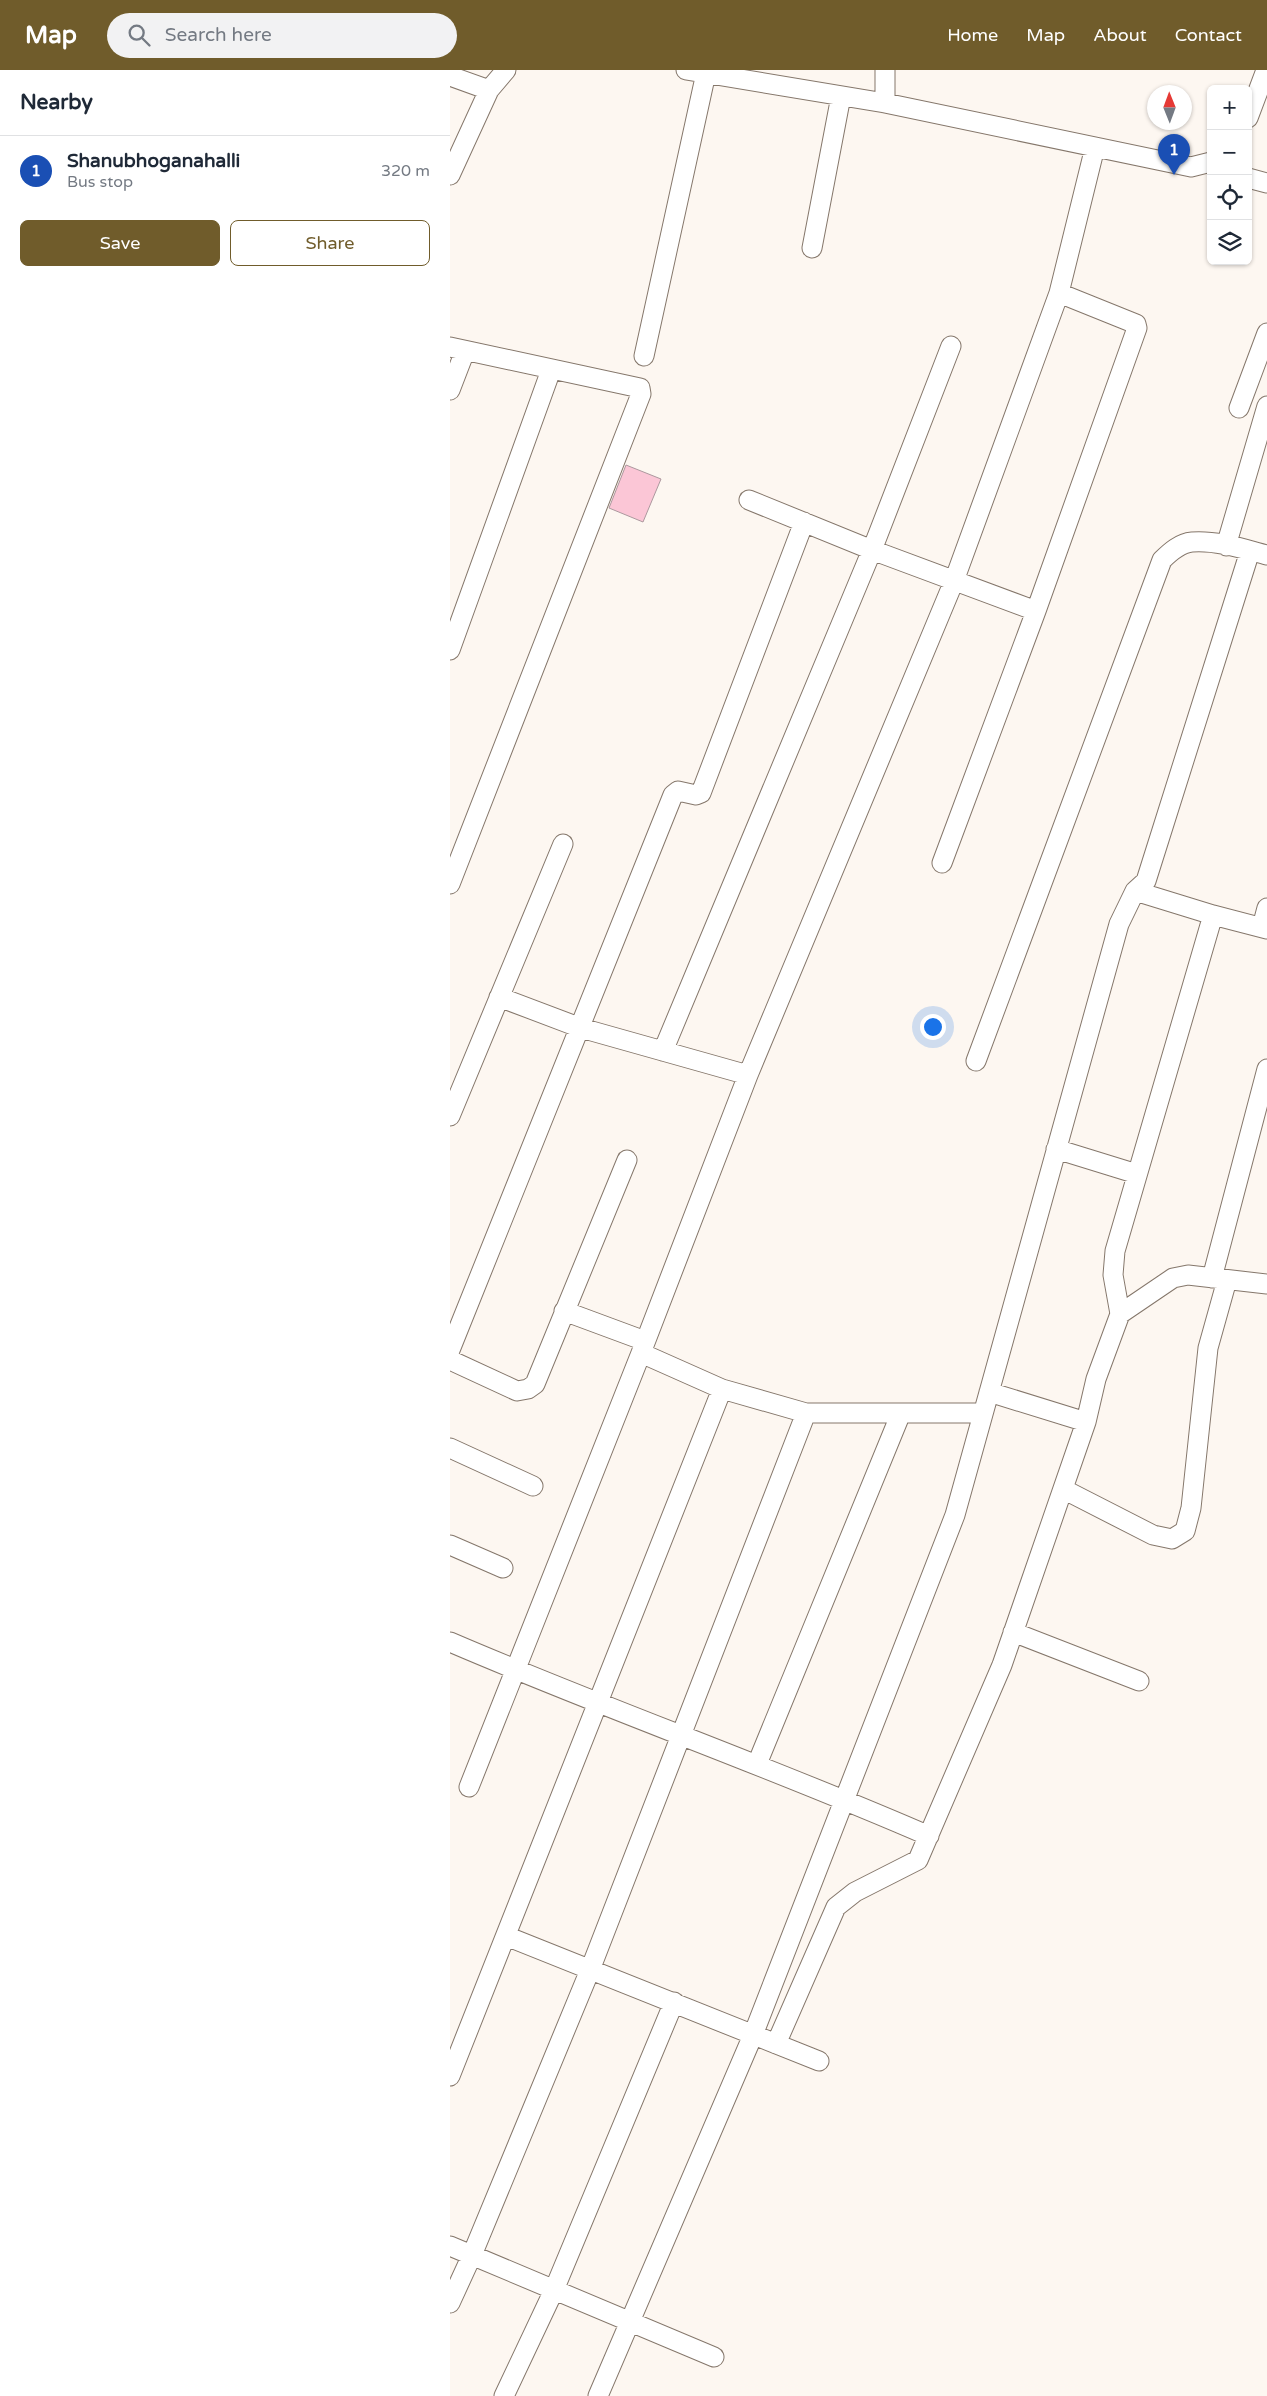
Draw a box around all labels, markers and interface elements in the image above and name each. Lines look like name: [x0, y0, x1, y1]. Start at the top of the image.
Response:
search box: [107, 13, 457, 58]
text: Map: [25, 21, 77, 50]
icon: search: [125, 21, 153, 49]
text: Search here: [165, 24, 272, 46]
text: Home: [947, 24, 998, 46]
text: Map: [1026, 24, 1065, 46]
text: About: [1093, 24, 1147, 46]
text: Contact: [1175, 24, 1242, 46]
north arrow: [1147, 85, 1192, 130]
map controls: [1207, 85, 1252, 265]
button: +: [1207, 85, 1252, 130]
text: Nearby: [20, 90, 93, 115]
button: −: [1207, 130, 1252, 175]
pin: 1: [1158, 134, 1190, 175]
text: Shanubhoganahalli: [67, 150, 240, 172]
text: 1: [31, 161, 41, 181]
text: 320 m: [381, 161, 430, 181]
text: Bus stop: [67, 172, 133, 192]
button: locate: [1207, 175, 1252, 220]
button: Save: [20, 220, 220, 266]
button: Share: [230, 220, 430, 266]
button: layers: [1207, 220, 1252, 265]
your location: [920, 1014, 946, 1040]

